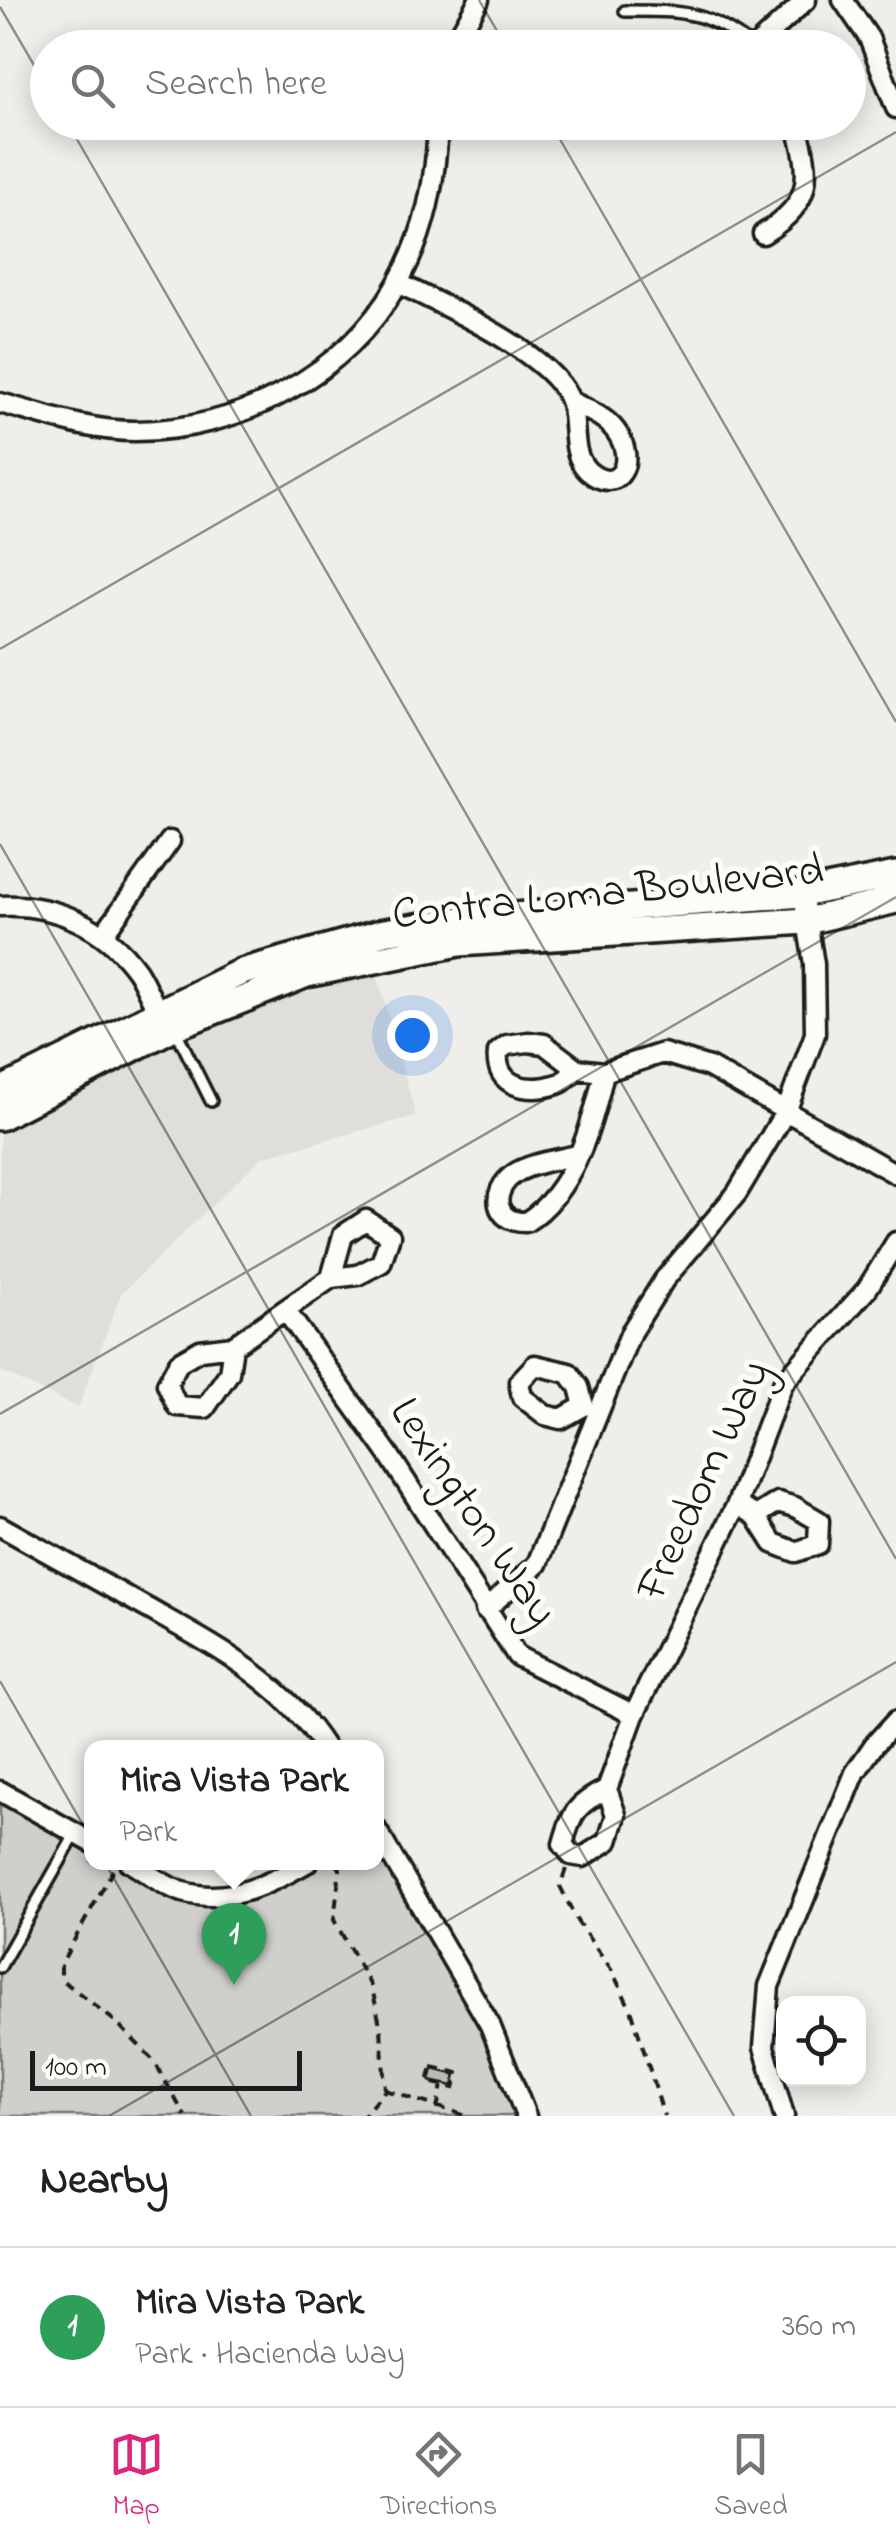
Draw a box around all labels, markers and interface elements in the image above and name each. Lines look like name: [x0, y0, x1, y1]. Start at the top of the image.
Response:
search box: [30, 30, 866, 140]
text: Search here: [145, 57, 327, 113]
icon: search: [65, 58, 120, 113]
street label: Contra Loma Boulevard: [389, 839, 827, 949]
your location: [387, 1010, 438, 1061]
street label: Freedom Way: [620, 1350, 790, 1613]
street label: Lexington Way: [370, 1385, 573, 1641]
popup: [84, 1740, 384, 1870]
text: Mira Vista Park: [119, 1754, 349, 1810]
text: Park: [119, 1810, 177, 1857]
pin: 1: [202, 1902, 266, 1985]
map controls: [776, 1996, 866, 2086]
button: locate: [776, 1996, 866, 2086]
scale bar: [30, 2046, 302, 2090]
text: 100 m: [45, 2048, 107, 2089]
text: Nearby: [40, 2151, 168, 2212]
text: Mira Vista Park: [135, 2276, 364, 2332]
text: 1: [67, 2304, 78, 2351]
text: 360 m: [782, 2304, 856, 2351]
text: Park · Hacienda Way: [135, 2332, 405, 2379]
tab: Map: [109, 2427, 164, 2528]
tab: Directions: [381, 2427, 497, 2528]
tab: Saved: [714, 2427, 787, 2528]

